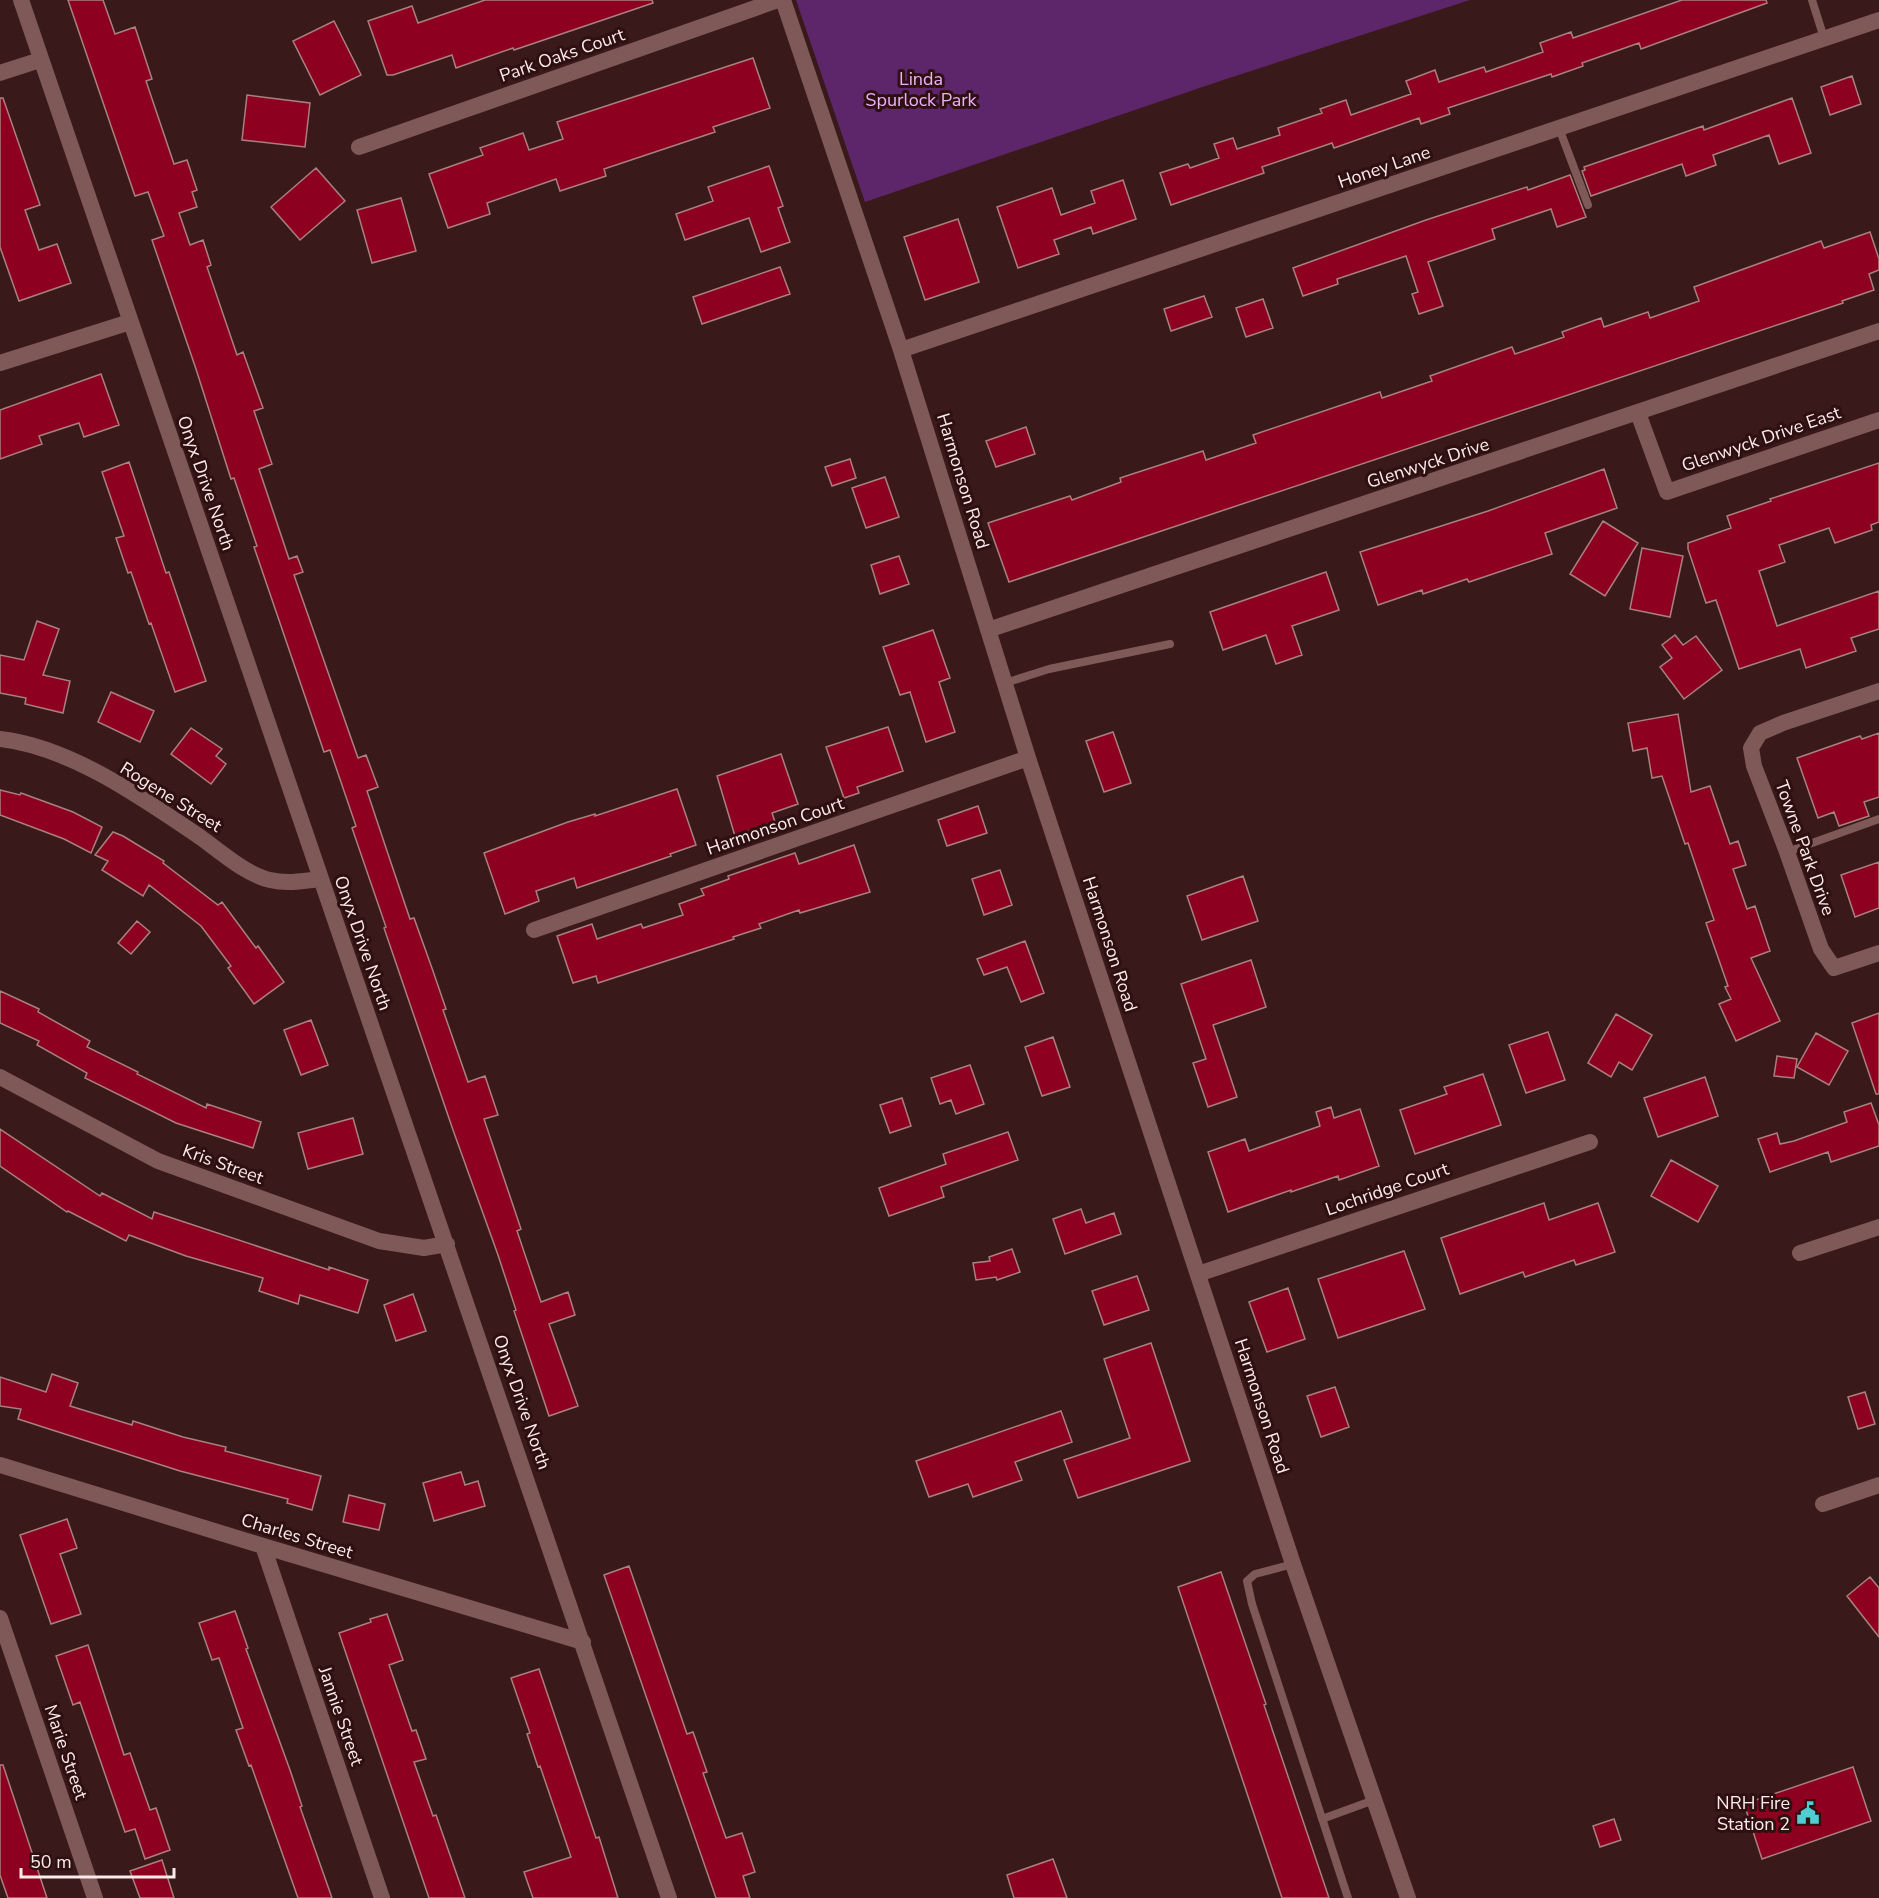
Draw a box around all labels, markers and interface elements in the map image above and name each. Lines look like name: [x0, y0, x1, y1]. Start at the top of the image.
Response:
street label: Park Oaks Court: [496, 22, 628, 88]
park label: Linda Spurlock Park: [865, 67, 978, 112]
street label: Honey Lane: [1335, 140, 1433, 194]
street label: Glenwyck Drive East: [1678, 400, 1844, 477]
street label: Harmonson Road: [931, 410, 995, 552]
street label: Onyx Drive North: [172, 412, 240, 554]
street label: Glenwyck Drive: [1364, 432, 1492, 494]
street label: Rogene Street: [116, 756, 227, 838]
street label: Towne Park Drive: [1769, 777, 1841, 919]
street label: Harmonson Court: [703, 791, 847, 861]
street label: Onyx Drive North: [329, 872, 397, 1014]
street label: Harmonson Road: [1077, 873, 1143, 1015]
street label: Kris Street: [179, 1138, 267, 1190]
street label: Lochridge Court: [1322, 1156, 1453, 1221]
street label: Onyx Drive North: [488, 1331, 556, 1473]
street label: Harmonson Road: [1229, 1335, 1295, 1477]
street label: Charles Street: [238, 1508, 356, 1565]
street label: Jannie Street: [313, 1662, 369, 1769]
street label: Marie Street: [39, 1701, 94, 1803]
place label: NRH Fire Station 2: [1716, 1791, 1790, 1836]
public building icon: NRH Fire Station 2: [1795, 1800, 1821, 1826]
scale bar: [21, 1841, 174, 1879]
text: 50 m: [30, 1850, 72, 1874]

